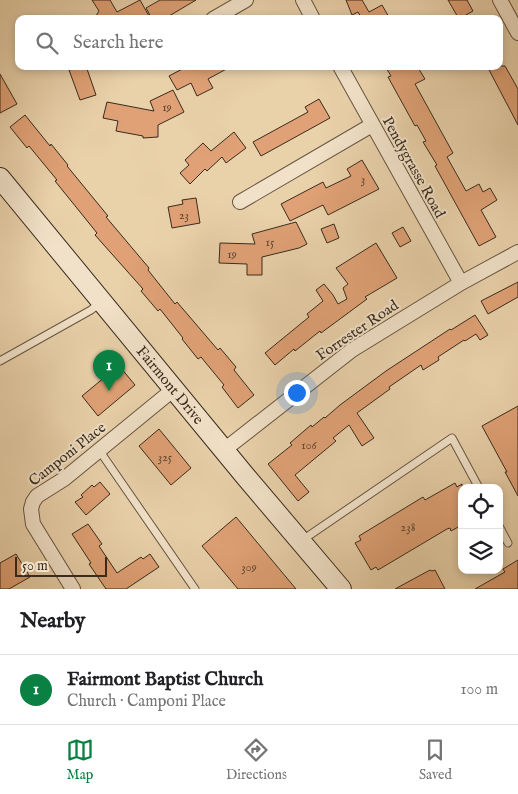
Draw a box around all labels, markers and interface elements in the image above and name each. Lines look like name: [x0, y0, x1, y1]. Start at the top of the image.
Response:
search box: [15, 15, 503, 70]
icon: search: [33, 29, 61, 57]
text: Search here: [73, 31, 164, 55]
house number: 19: [162, 100, 172, 115]
street label: Pendygrasse Road: [378, 113, 450, 222]
house number: 3: [361, 172, 365, 187]
house number: 23: [179, 208, 189, 223]
house number: 15: [266, 235, 275, 250]
house number: 19: [227, 247, 237, 262]
street label: Forrester Road: [312, 295, 403, 365]
street label: Fairmont Drive: [132, 342, 208, 429]
pin: 1: [93, 350, 125, 391]
your location: [284, 380, 310, 406]
street label: Camponi Place: [25, 418, 110, 490]
house number: 106: [301, 438, 318, 453]
house number: 325: [158, 450, 173, 465]
map controls: [458, 484, 503, 574]
button: locate: [458, 484, 503, 529]
house number: 238: [401, 520, 416, 535]
button: layers: [458, 529, 503, 574]
scale bar: [15, 554, 108, 577]
text: 50 m: [22, 557, 48, 575]
house number: 309: [241, 560, 257, 575]
text: Nearby: [20, 608, 85, 635]
text: Fairmont Baptist Church: [67, 668, 263, 692]
text: 1: [33, 680, 39, 700]
text: 100 m: [461, 680, 498, 700]
text: Church · Camponi Place: [67, 692, 226, 712]
tab: Map: [66, 736, 94, 784]
tab: Directions: [226, 736, 287, 784]
tab: Saved: [419, 736, 452, 784]

